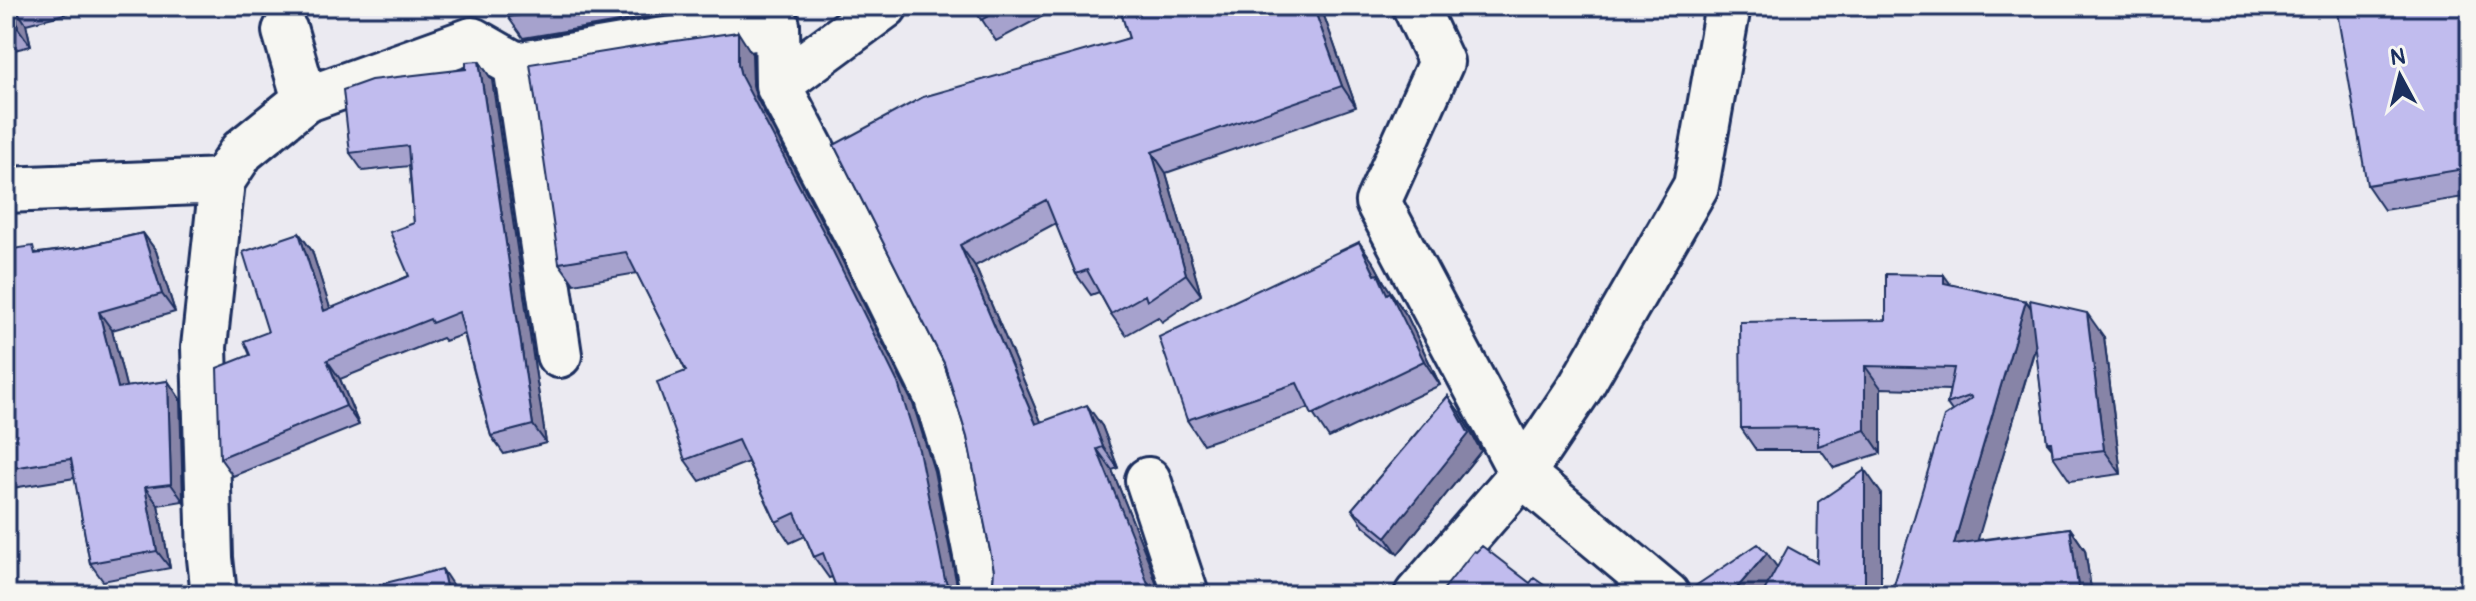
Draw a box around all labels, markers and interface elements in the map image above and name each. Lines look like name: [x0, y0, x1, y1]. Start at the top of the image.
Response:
north arrow: [2360, 36, 2440, 116]
text: N: [2389, 42, 2407, 72]

